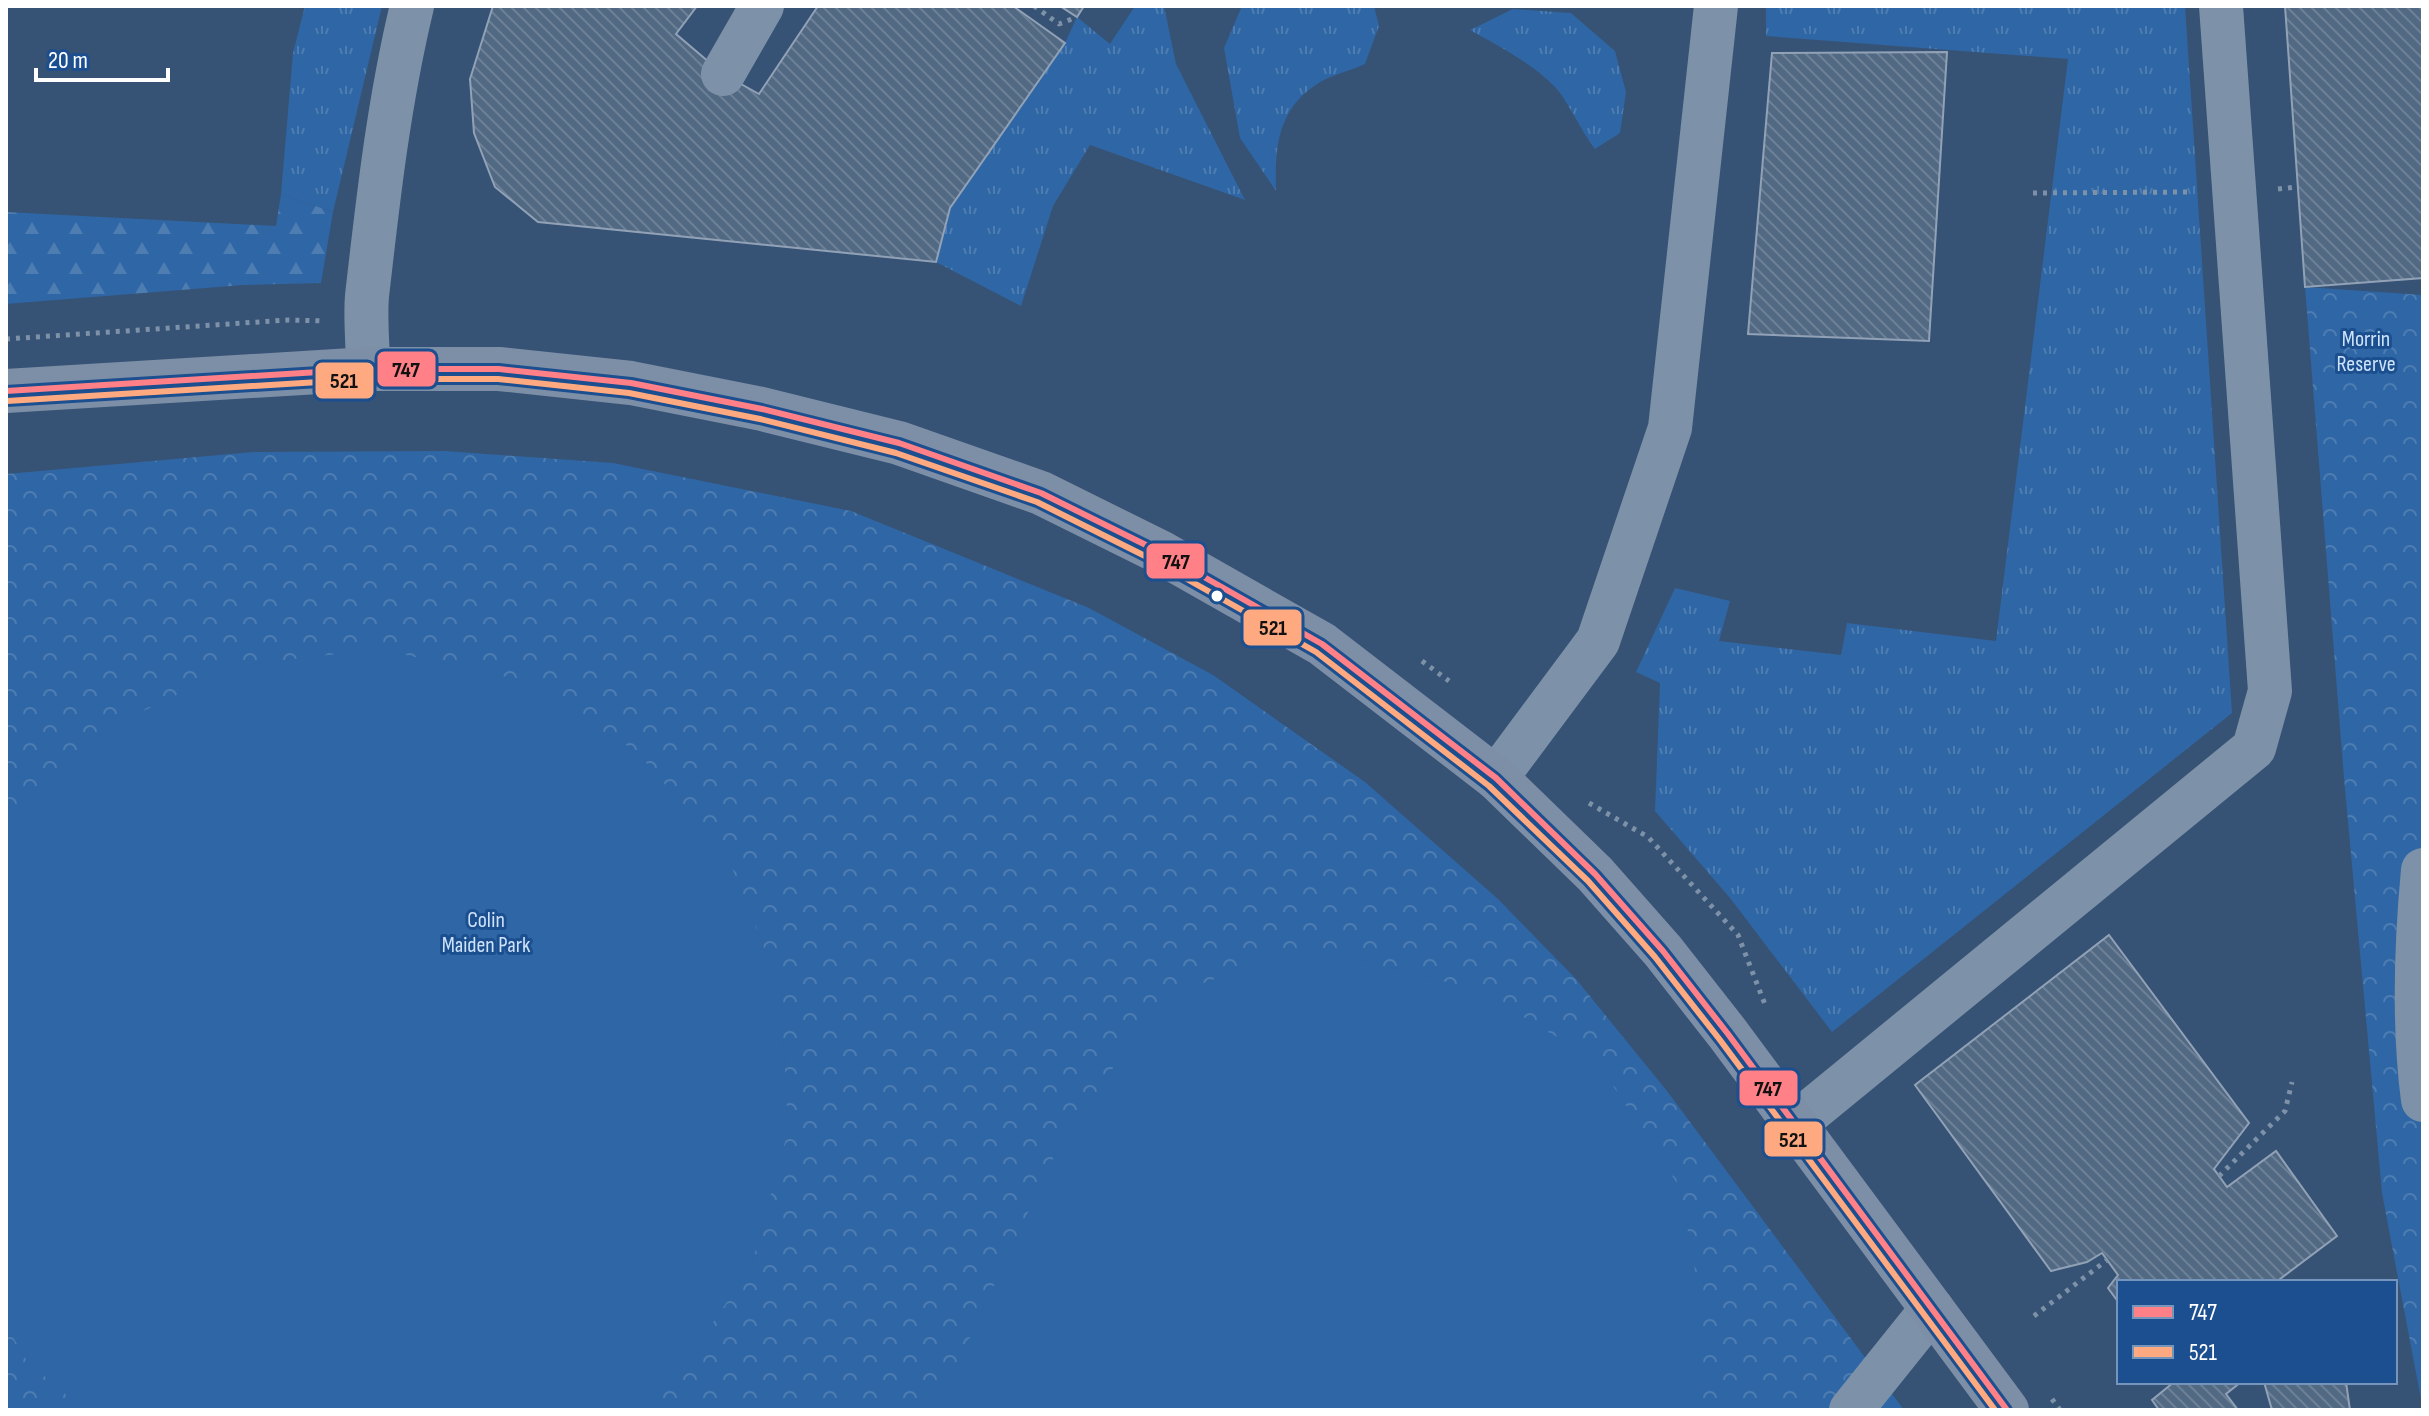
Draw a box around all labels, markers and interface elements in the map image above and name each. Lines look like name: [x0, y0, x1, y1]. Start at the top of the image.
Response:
scale bar: [36, 32, 168, 82]
text: 20 m: [48, 46, 88, 75]
park label: Morrin Reserve: [2336, 326, 2396, 378]
line badge: 747: [376, 350, 437, 388]
text: 747: [392, 357, 420, 384]
line badge: 521: [314, 361, 375, 400]
text: 521: [330, 368, 358, 395]
line badge: 747: [1145, 542, 1206, 580]
text: 747: [1162, 549, 1190, 576]
unlabelled marker: [1209, 588, 1225, 604]
line badge: 521: [1242, 608, 1303, 647]
text: 521: [1259, 615, 1287, 642]
park label: Colin Maiden Park: [442, 907, 531, 959]
line badge: 747: [1738, 1069, 1799, 1107]
text: 747: [1754, 1076, 1782, 1103]
line badge: 521: [1763, 1120, 1824, 1158]
text: 521: [1779, 1127, 1807, 1154]
legend: [2117, 1280, 2397, 1384]
text: 747: [2189, 1298, 2217, 1327]
text: 521: [2189, 1338, 2218, 1367]

